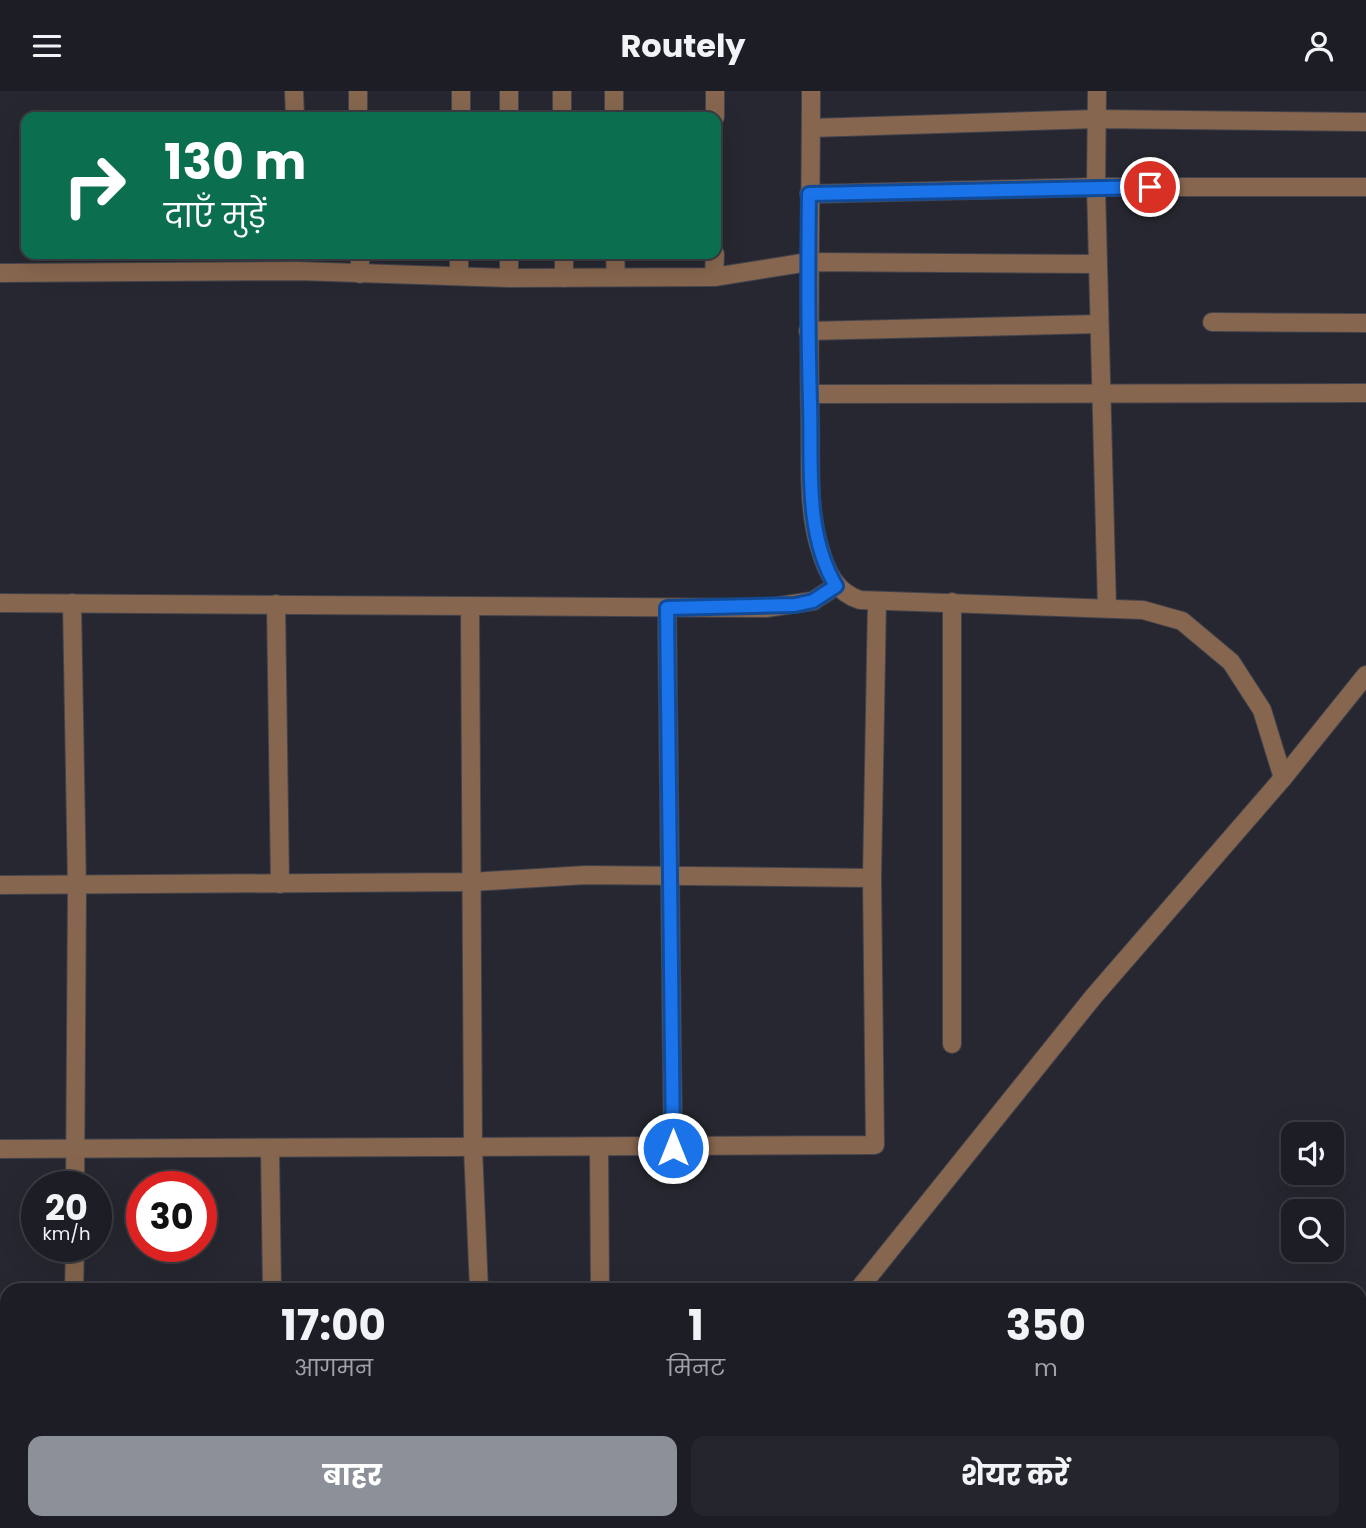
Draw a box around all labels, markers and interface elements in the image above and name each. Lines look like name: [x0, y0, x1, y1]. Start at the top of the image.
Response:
text: Routely: [620, 23, 746, 68]
icon: menu: [28, 27, 66, 65]
icon: person: [1300, 27, 1338, 65]
text: 130 m: [164, 128, 306, 196]
icon: right: [49, 140, 140, 231]
pin: [1120, 157, 1180, 217]
icon: arrive: [1131, 168, 1169, 206]
text: दाएँ मुड़ें: [164, 193, 266, 238]
position arrow: [636, 1111, 710, 1185]
map controls: [1281, 1122, 1344, 1262]
button: sound: [1281, 1122, 1344, 1185]
speed limit sign: 30: [126, 1171, 217, 1262]
text: 20: [45, 1183, 88, 1232]
button: search: [1281, 1199, 1344, 1262]
text: km/h: [43, 1221, 90, 1246]
text: 17:00: [281, 1296, 386, 1355]
text: 1: [688, 1296, 704, 1355]
text: 350: [1006, 1296, 1086, 1355]
text: आगमन: [294, 1352, 373, 1384]
text: मिनट: [667, 1352, 725, 1384]
text: m: [1034, 1352, 1058, 1384]
button: बाहर: [28, 1436, 677, 1516]
button: शेयर करें: [691, 1436, 1339, 1516]

